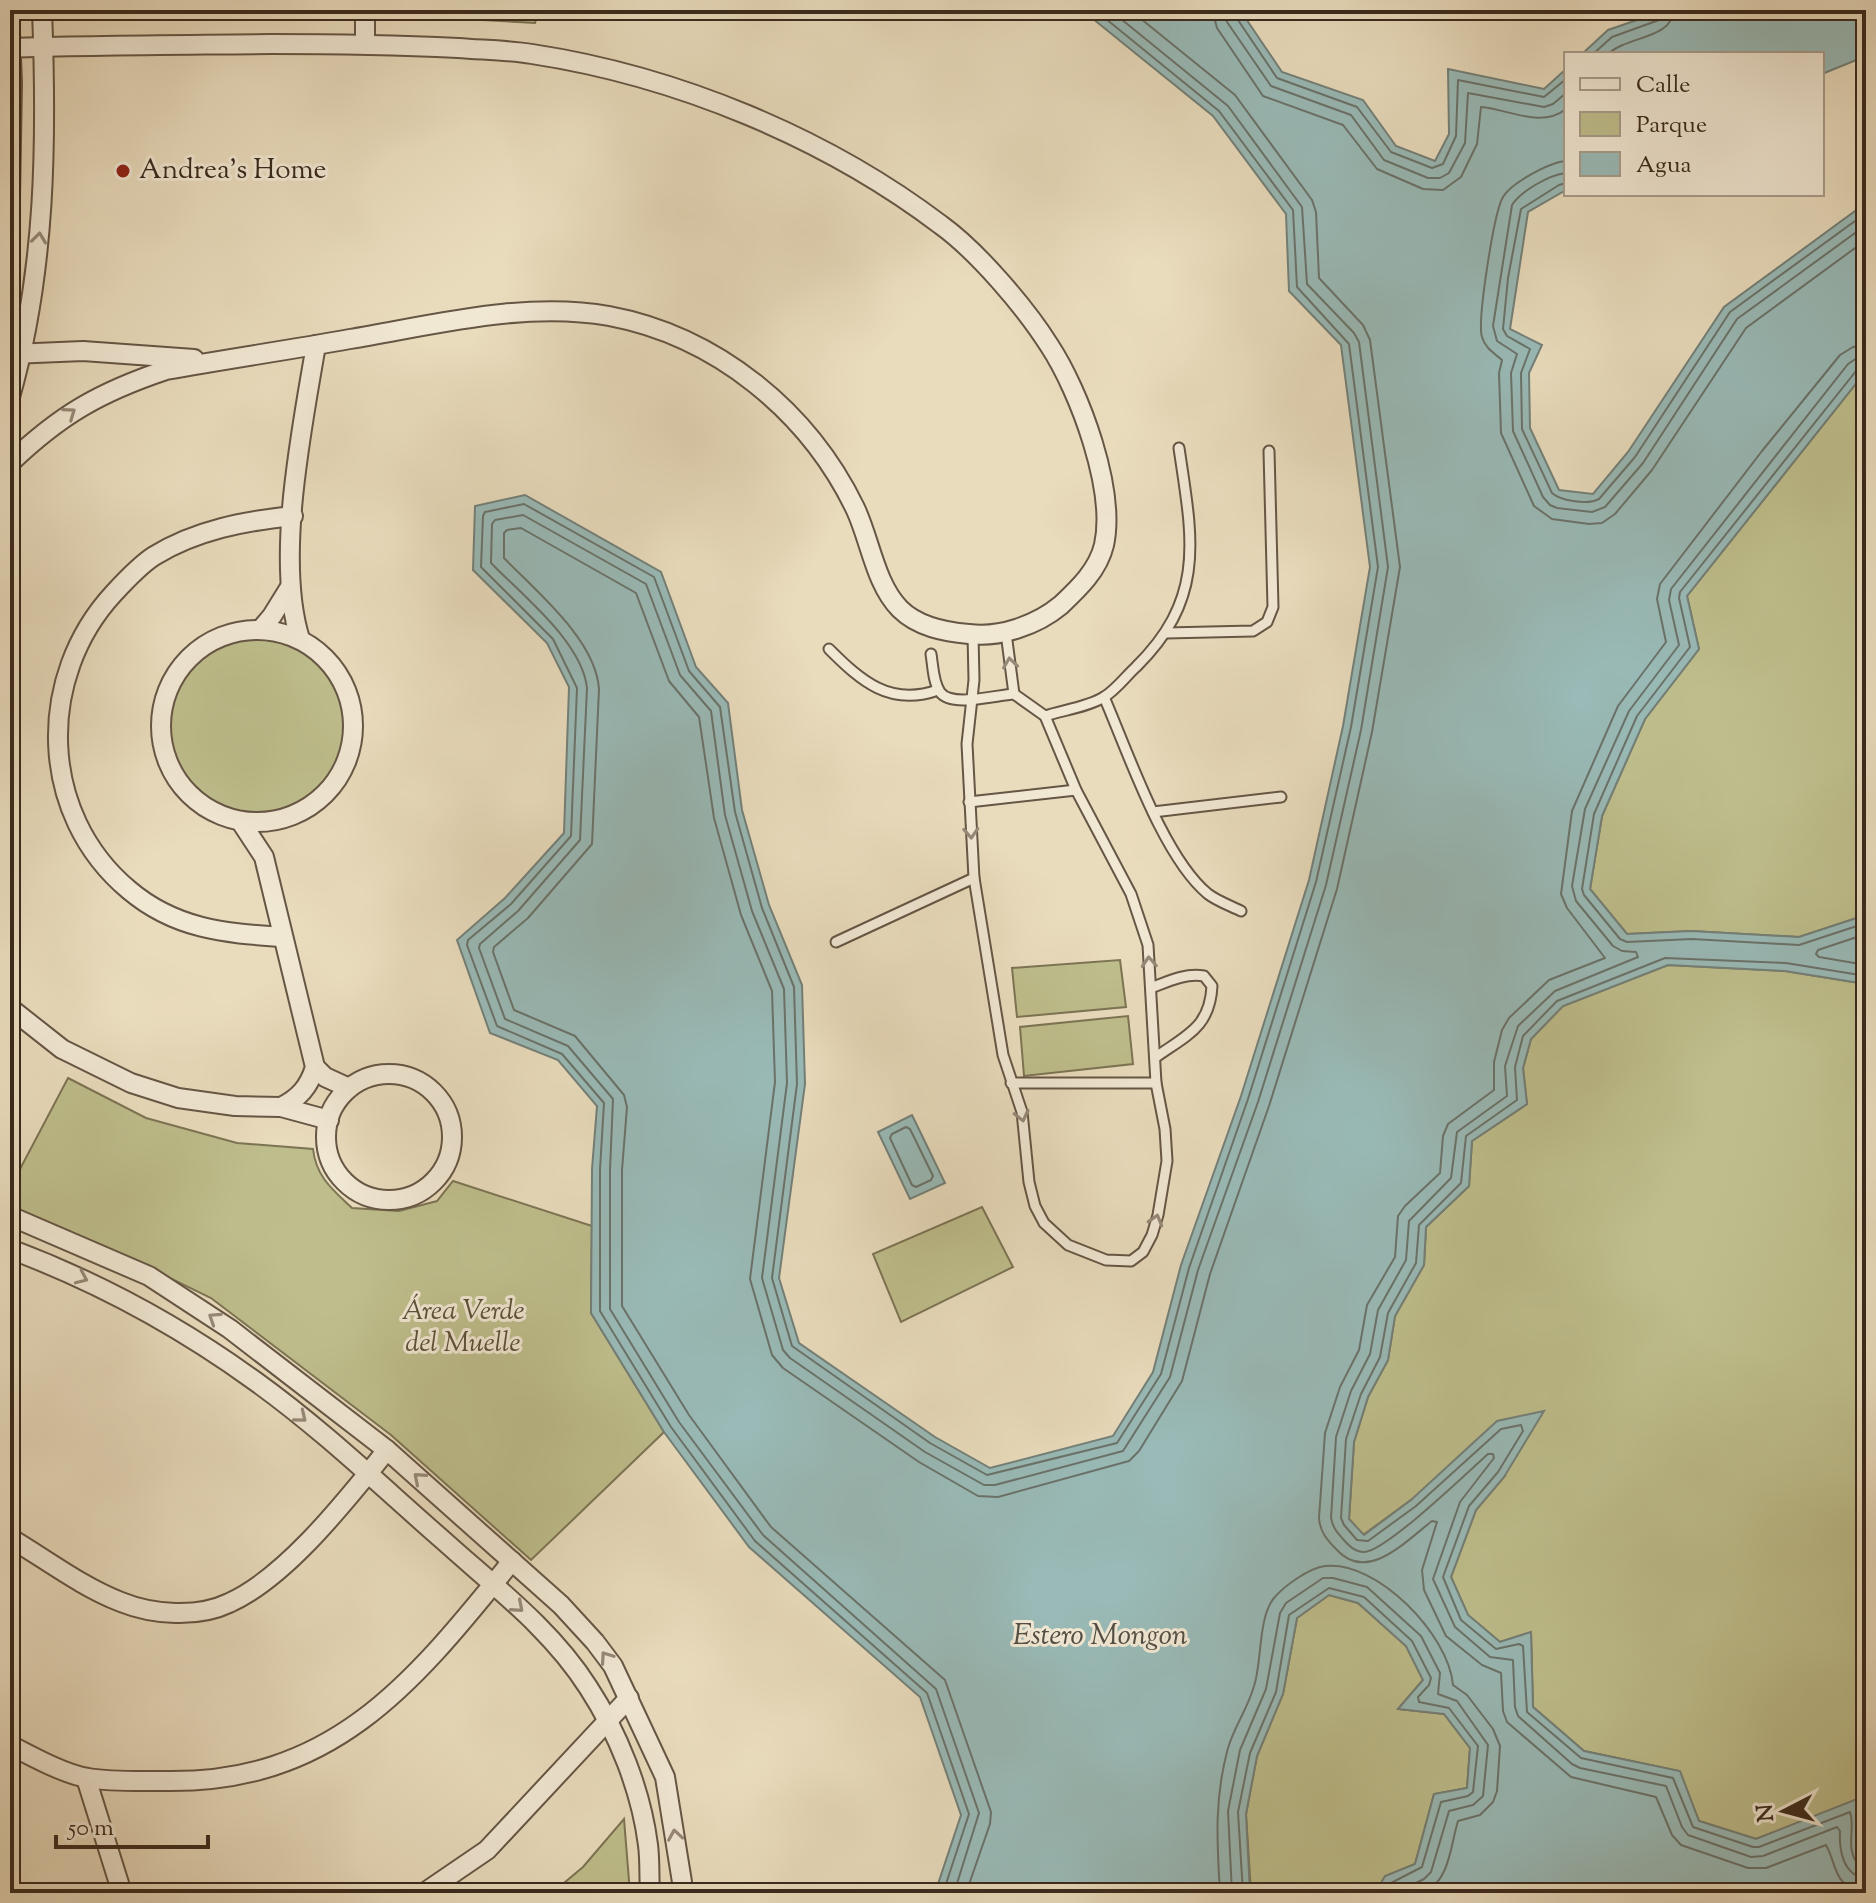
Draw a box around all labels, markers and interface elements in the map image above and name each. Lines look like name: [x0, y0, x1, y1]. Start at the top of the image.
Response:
legend: [1564, 52, 1824, 196]
text: Calle: [1636, 69, 1690, 103]
text: Parque: [1636, 109, 1707, 143]
text: Agua: [1636, 149, 1692, 183]
place label: Andrea's Home: [139, 151, 327, 191]
marker: Andrea's Home: [114, 162, 132, 180]
one-way arrow: [30, 231, 47, 244]
one-way arrow: [61, 408, 75, 423]
one-way arrow: [1002, 656, 1019, 670]
one-way arrow: [962, 827, 979, 840]
one-way arrow: [1141, 955, 1158, 968]
one-way arrow: [1013, 1109, 1030, 1122]
one-way arrow: [1147, 1213, 1163, 1227]
one-way arrow: [74, 1269, 89, 1285]
park label: Área Verde del Muelle: [401, 1292, 525, 1364]
one-way arrow: [208, 1313, 223, 1328]
one-way arrow: [292, 1408, 307, 1422]
one-way arrow: [413, 1474, 428, 1488]
one-way arrow: [509, 1597, 524, 1612]
water label: Estero Mongon: [1012, 1615, 1188, 1658]
one-way arrow: [601, 1652, 616, 1666]
north arrow: [1744, 1771, 1824, 1851]
scale bar: [56, 1799, 208, 1849]
text: N: [1750, 1802, 1784, 1823]
text: 50 m: [66, 1812, 114, 1846]
one-way arrow: [667, 1828, 684, 1842]

